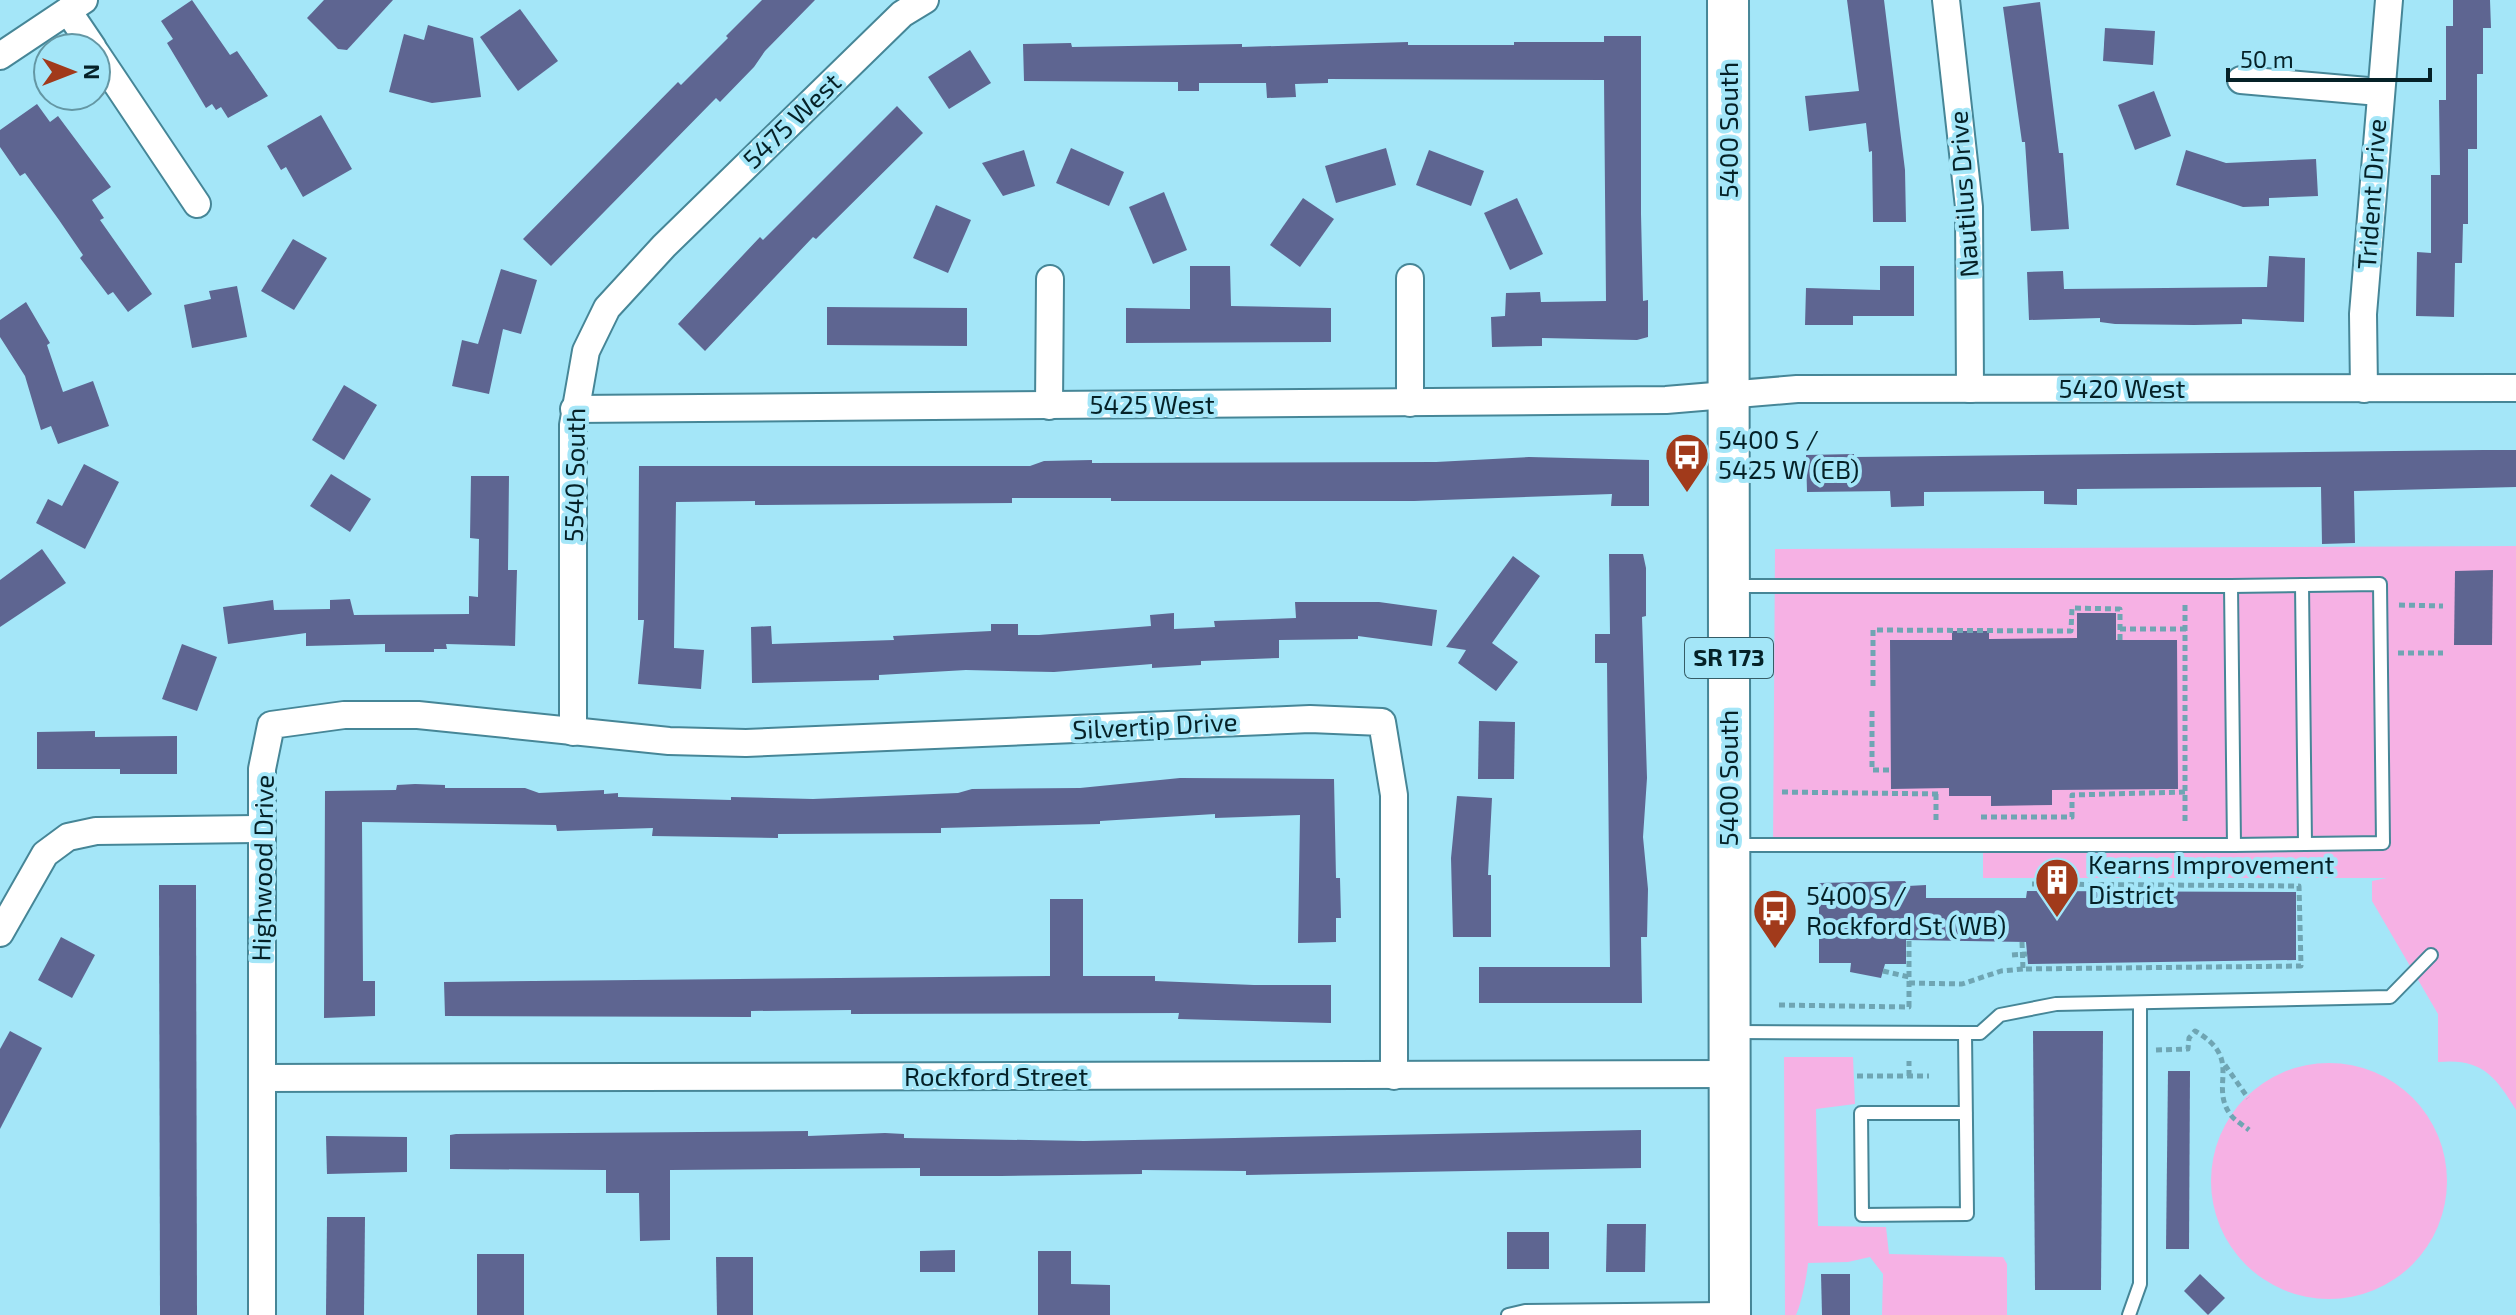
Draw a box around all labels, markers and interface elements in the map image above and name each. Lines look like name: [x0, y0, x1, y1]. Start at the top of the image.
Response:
north arrow: [32, 32, 112, 112]
scale bar: [2228, 32, 2430, 82]
text: 50 m: [2240, 44, 2294, 73]
street label: 5400 South: [1712, 62, 1743, 198]
text: N: [80, 64, 106, 80]
street label: 5475 West: [736, 66, 846, 174]
street label: Nautilus Drive: [1941, 110, 1984, 279]
street label: Trident Drive: [2350, 118, 2391, 270]
street label: 5420 West: [2059, 372, 2186, 403]
street label: 5425 West: [1089, 388, 1215, 419]
street label: 5540 South: [557, 407, 590, 542]
place label: 5400 S / 5425 W (EB): [1718, 423, 1859, 484]
bus stop icon: 5400 S / 5425 W (EB): [1663, 431, 1711, 494]
road number: SR 173: [1685, 638, 1773, 678]
street label: Silvertip Drive: [1072, 705, 1238, 744]
street label: 5400 South: [1712, 710, 1743, 846]
street label: Highwood Drive: [244, 774, 279, 962]
place label: Kearns Improvement District: [2088, 848, 2335, 909]
building icon: Kearns Improvement District: [2033, 856, 2081, 919]
place label: 5400 S / Rockford St (WB): [1806, 879, 2006, 940]
bus stop icon: 5400 S / Rockford St (WB): [1751, 887, 1799, 950]
street label: Rockford Street: [904, 1060, 1088, 1091]

